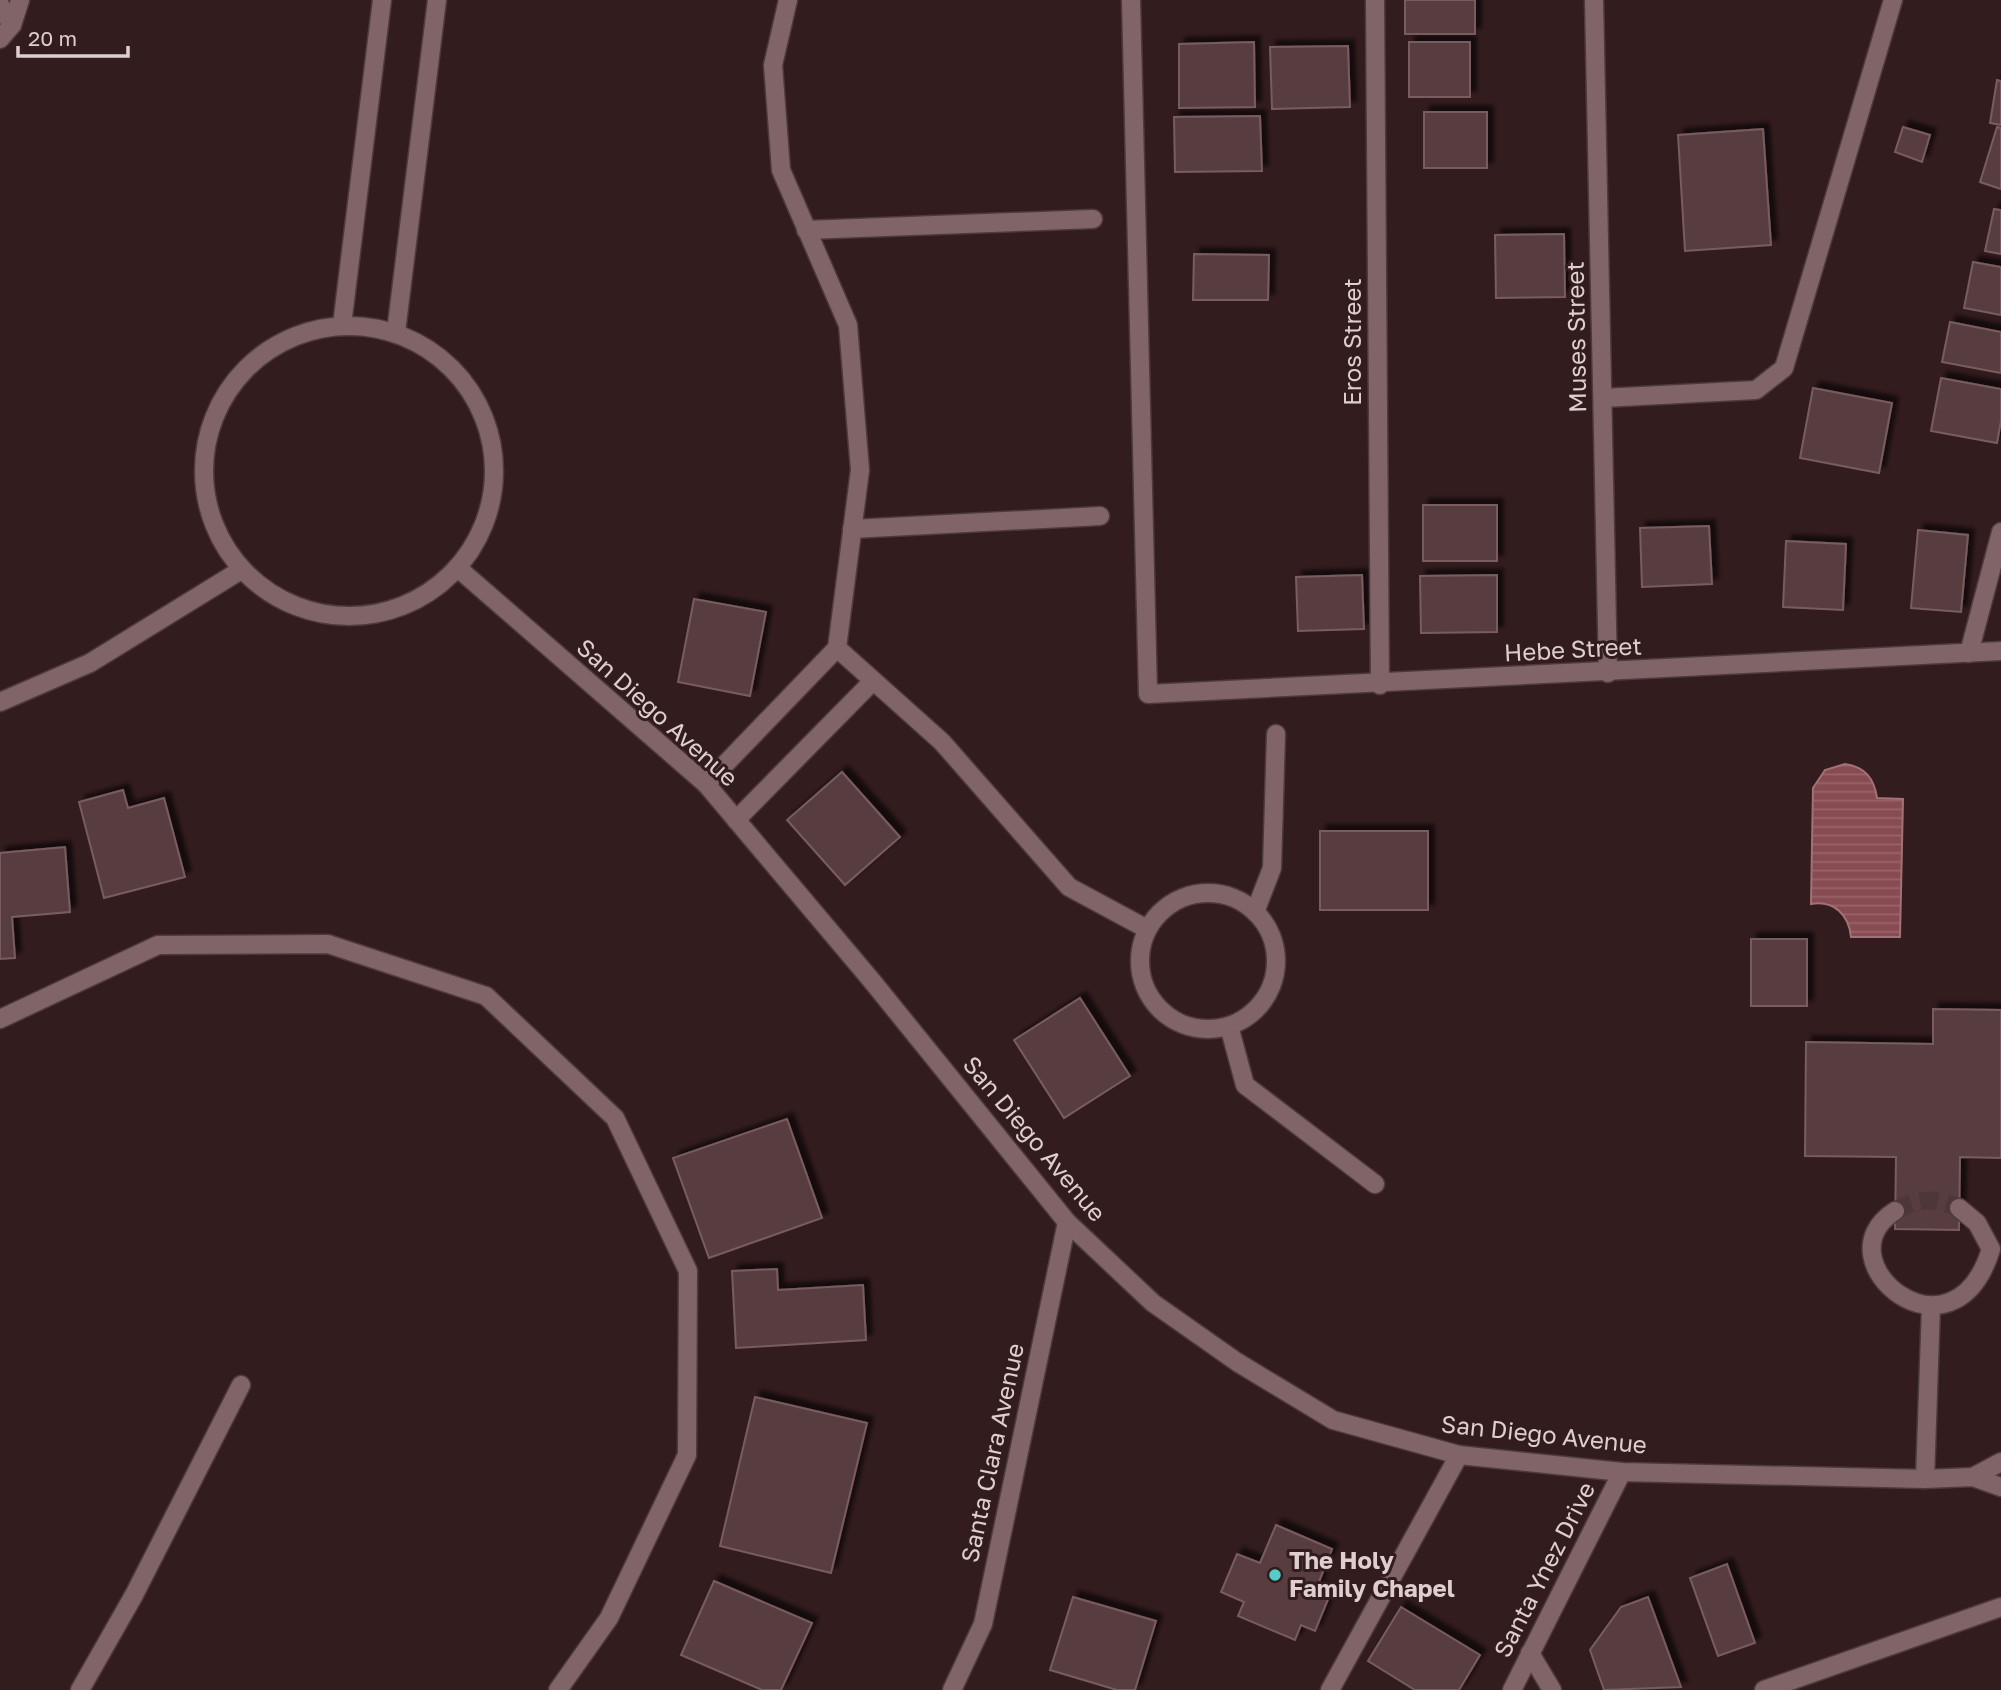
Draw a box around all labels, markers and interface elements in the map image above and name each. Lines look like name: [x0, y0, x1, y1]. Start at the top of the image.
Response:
scale bar: [18, 14, 128, 58]
text: 20 m: [28, 25, 77, 51]
street label: Muses Street: [1560, 261, 1591, 413]
street label: Eros Street: [1337, 278, 1366, 406]
street label: Hebe Street: [1503, 630, 1643, 667]
street label: San Diego Avenue: [571, 632, 745, 792]
street label: San Diego Avenue: [958, 1050, 1113, 1227]
street label: Santa Clara Avenue: [954, 1340, 1029, 1565]
street label: San Diego Avenue: [1440, 1408, 1648, 1459]
street label: Santa Ynez Drive: [1487, 1477, 1600, 1662]
place label: The Holy Family Chapel: [1289, 1545, 1455, 1602]
marker: The Holy Family Chapel: [1267, 1567, 1283, 1583]

